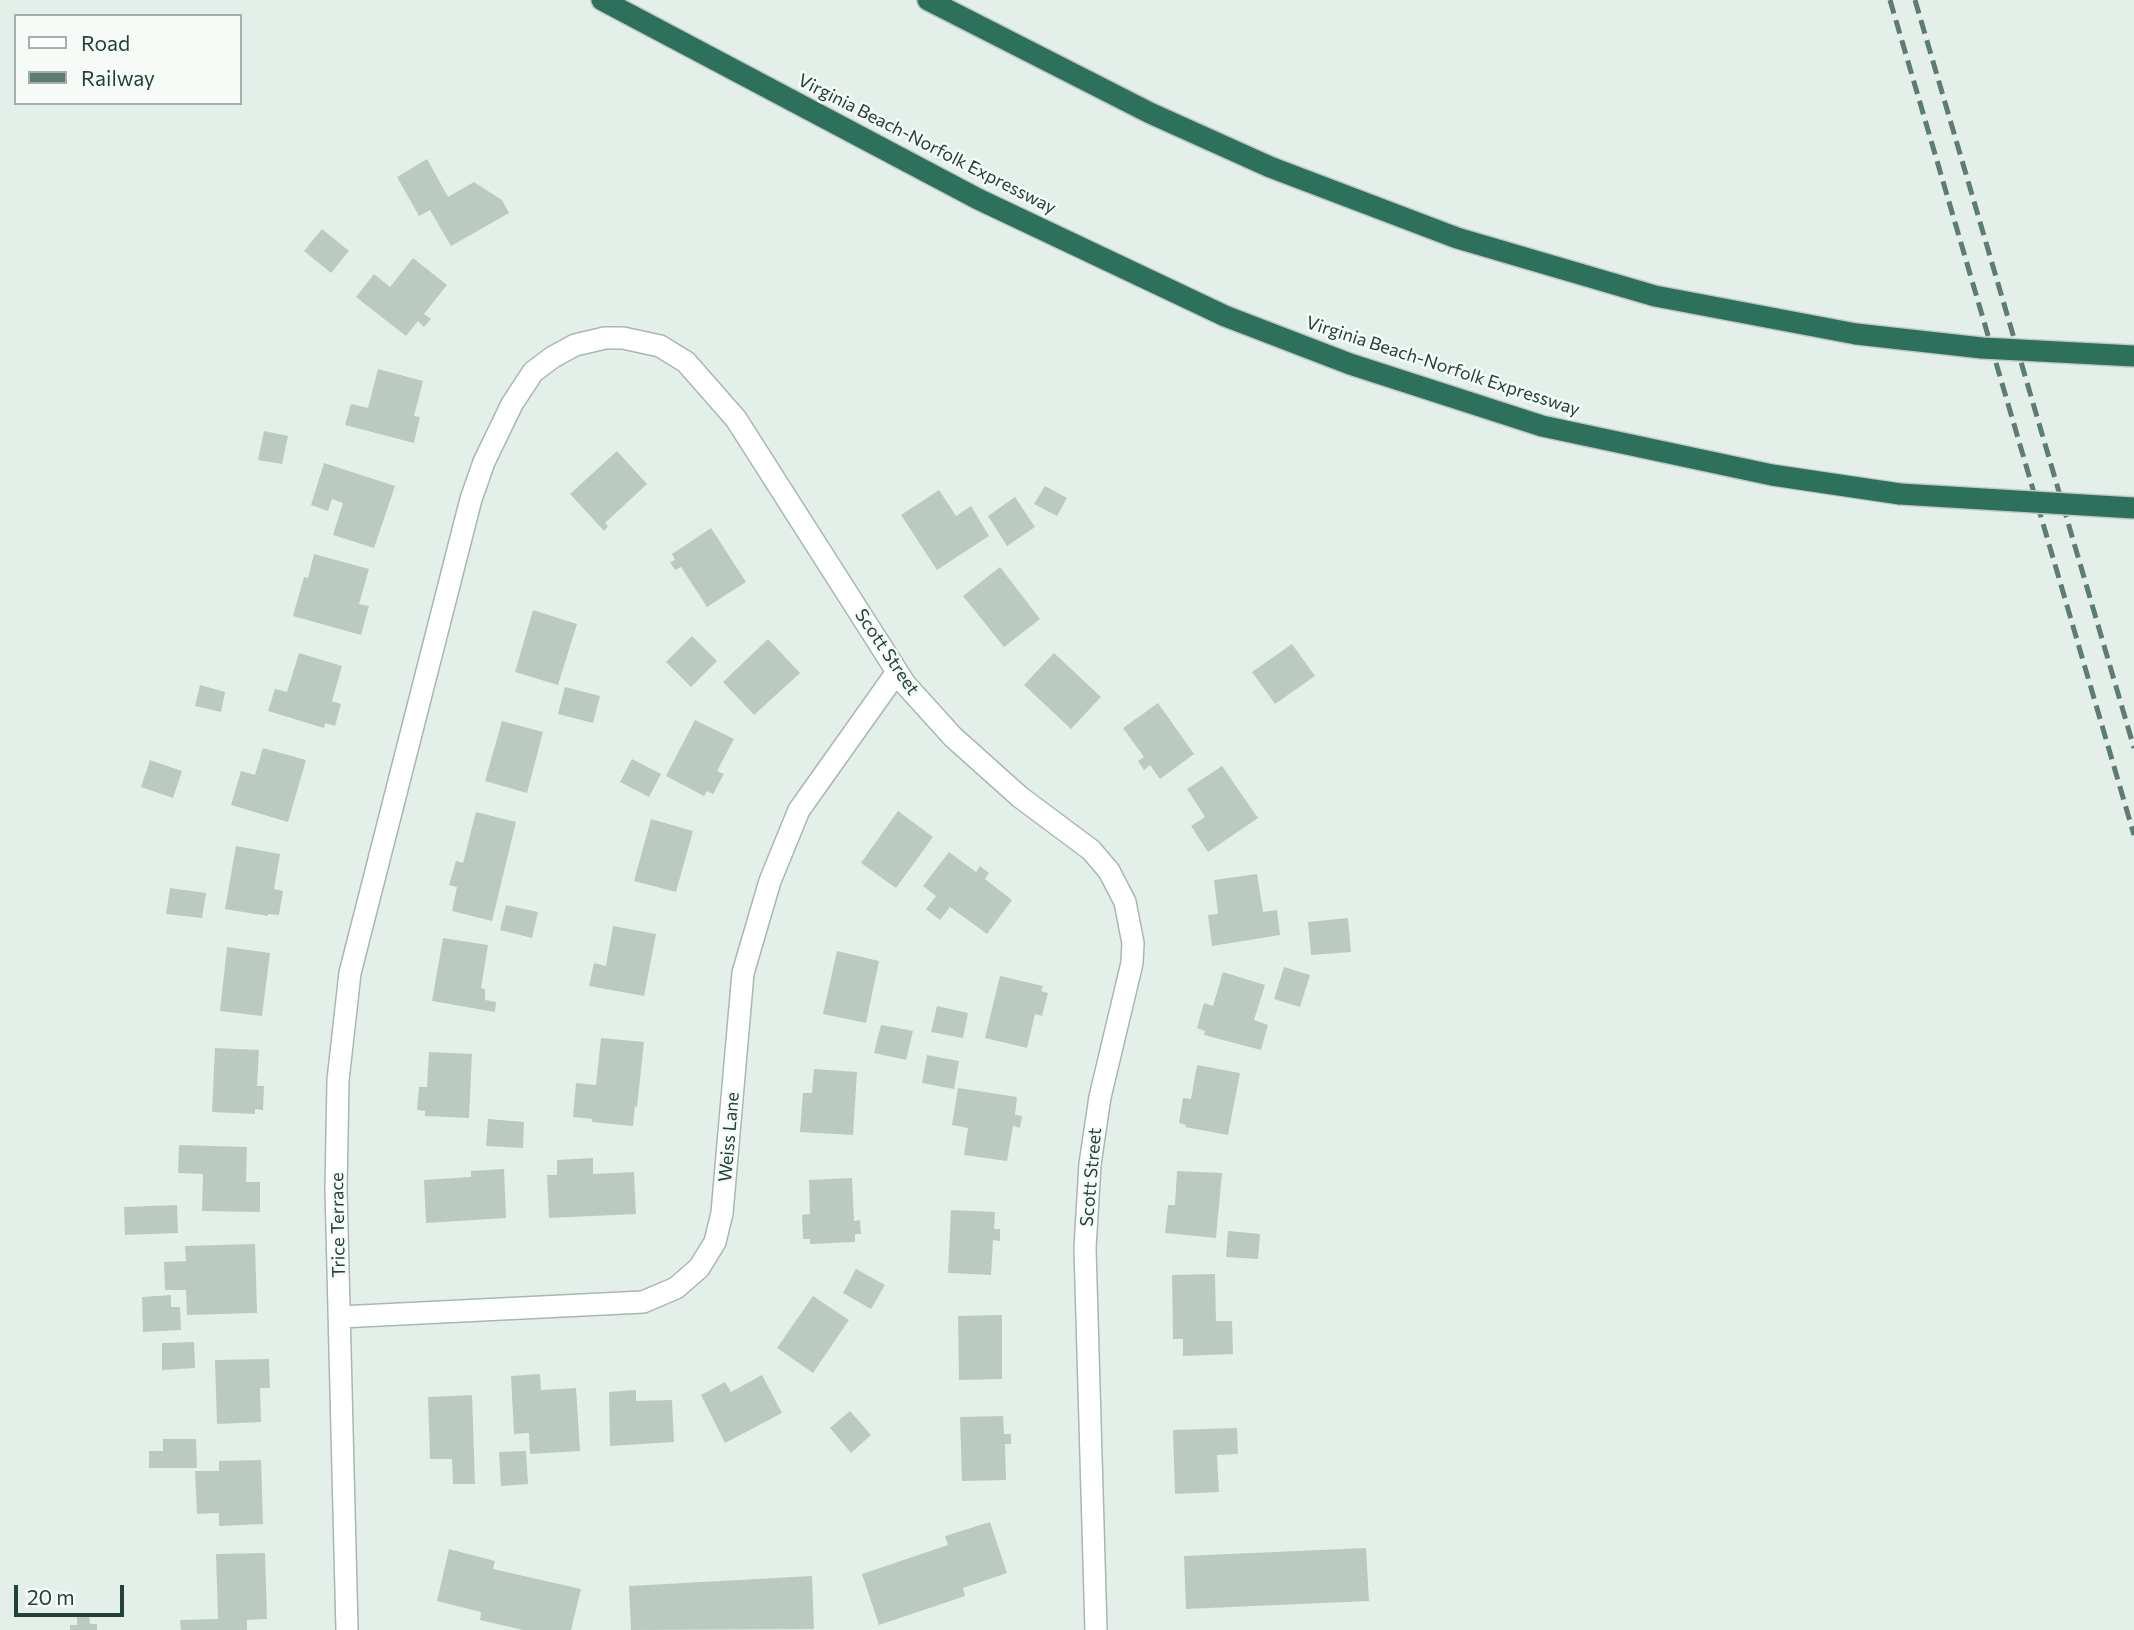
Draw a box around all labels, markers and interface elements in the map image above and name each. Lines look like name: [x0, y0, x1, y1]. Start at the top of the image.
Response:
legend: [14, 14, 242, 105]
text: Road: [81, 30, 130, 55]
text: Railway: [81, 65, 155, 90]
street label: Virginia Beach-Norfolk Expressway: [794, 69, 1060, 219]
street label: Virginia Beach-Norfolk Expressway: [1303, 311, 1583, 421]
street label: Scott Street: [850, 605, 924, 699]
street label: Weiss Lane: [714, 1091, 744, 1183]
street label: Scott Street: [1076, 1127, 1106, 1227]
street label: Trice Terrace: [326, 1172, 350, 1278]
scale bar: [18, 1570, 128, 1614]
text: 20 m: [27, 1584, 75, 1609]

